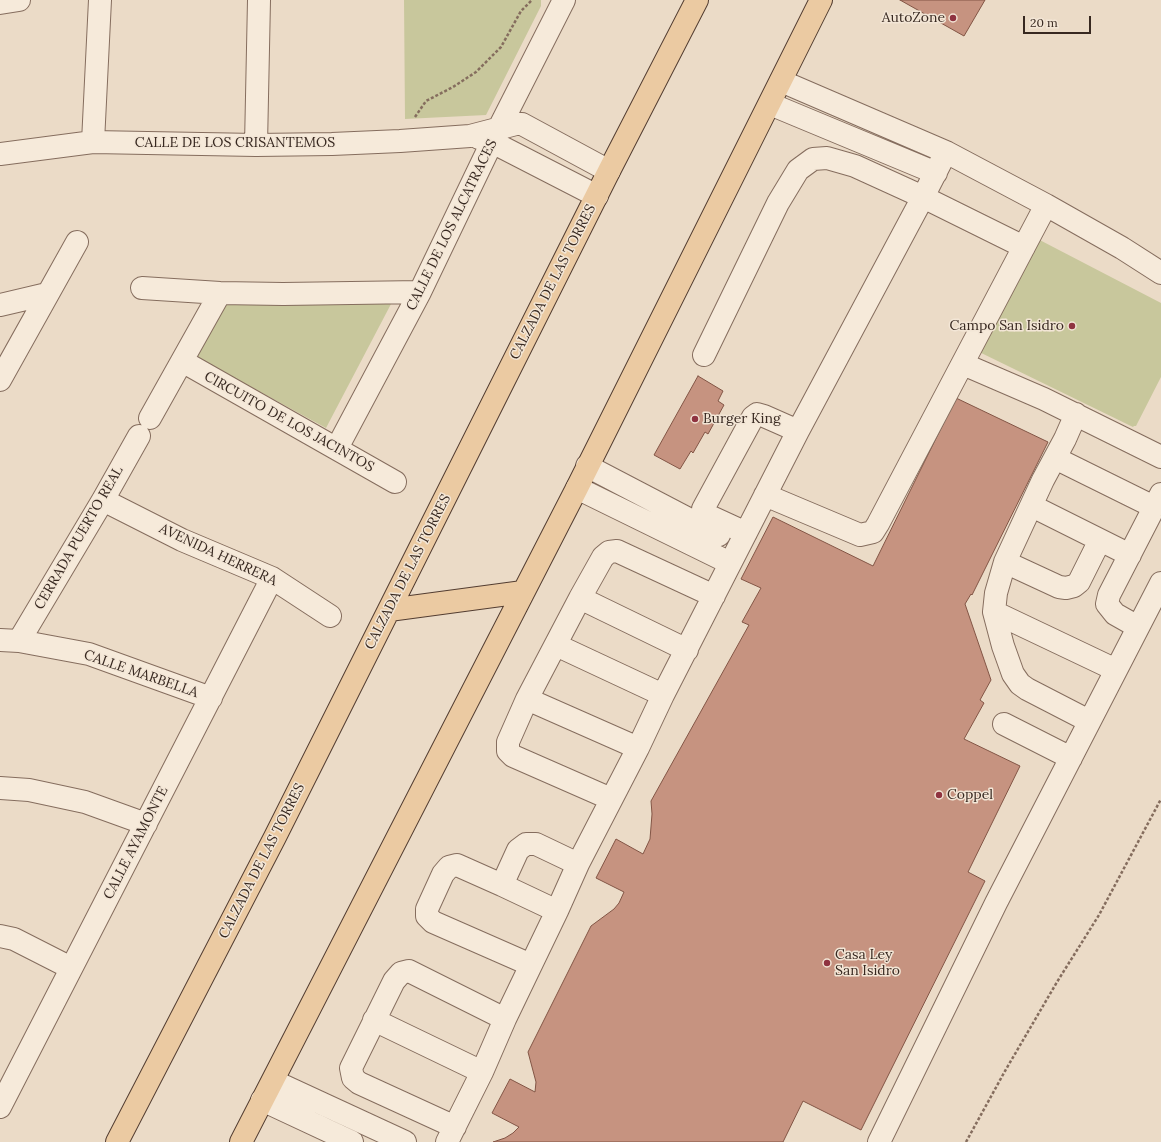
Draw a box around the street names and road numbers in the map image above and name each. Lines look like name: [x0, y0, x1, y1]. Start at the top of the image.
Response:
street label: CALLE DE LOS CRISANTEMOS: [135, 135, 335, 151]
street label: CALLE DE LOS ALCATRACES: [403, 137, 501, 313]
street label: CALZADA DE LAS TORRES: [506, 202, 600, 362]
street label: CIRCUITO DE LOS JACINTOS: [201, 368, 377, 476]
street label: CERRADA PUERTO REAL: [31, 463, 127, 613]
street label: CALZADA DE LAS TORRES: [361, 492, 455, 652]
street label: AVENIDA HERRERA: [156, 520, 280, 590]
street label: CALLE MARBELLA: [82, 647, 200, 701]
street label: CALZADA DE LAS TORRES: [215, 781, 309, 941]
street label: CALLE AYAMONTE: [100, 784, 172, 902]

